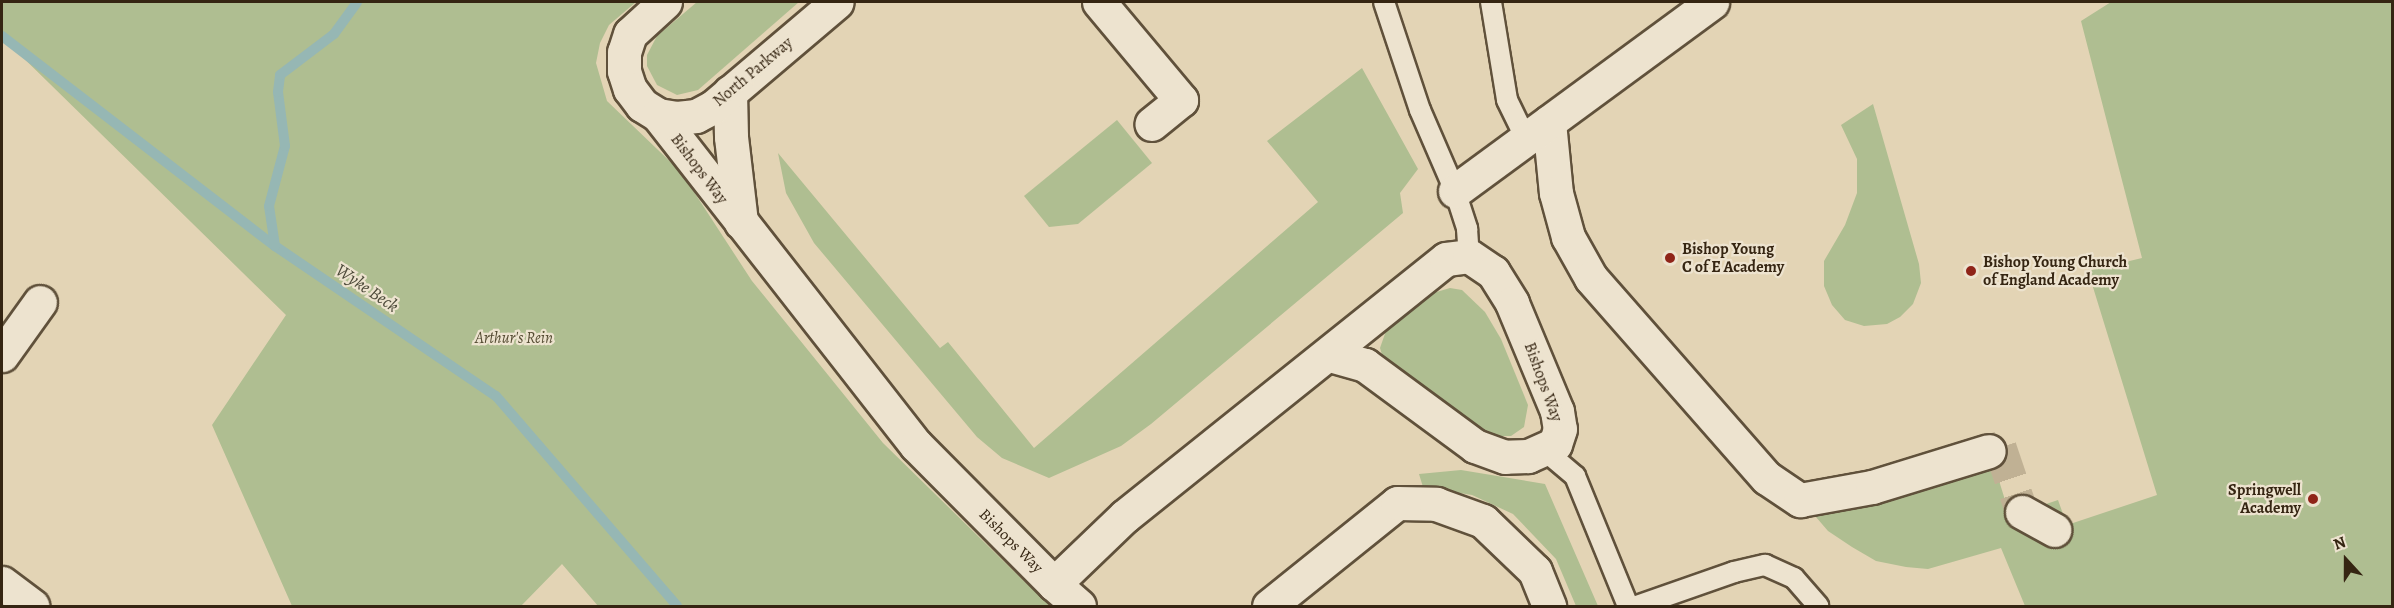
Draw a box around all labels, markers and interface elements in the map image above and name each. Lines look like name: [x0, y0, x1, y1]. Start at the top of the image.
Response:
street label: North Parkway: [709, 33, 797, 111]
street label: Bishops Way: [666, 130, 732, 208]
place label: Bishop Young C of E Academy: [1682, 239, 1784, 277]
marker: Bishop Young C of E Academy: [1663, 251, 1677, 265]
place label: Bishop Young Church of England Academy: [1983, 252, 2127, 290]
water label: Wyke Beck: [331, 259, 403, 317]
marker: Bishop Young Church of England Academy: [1964, 264, 1978, 278]
park label: Arthur's Rein: [475, 328, 553, 348]
street label: Bishops Way: [1520, 340, 1566, 424]
place label: Springwell Academy: [2228, 480, 2301, 518]
marker: Springwell Academy: [2306, 492, 2320, 506]
street label: Bishops Way: [975, 505, 1047, 577]
north arrow: [2316, 530, 2376, 590]
text: N: [2330, 531, 2349, 556]

